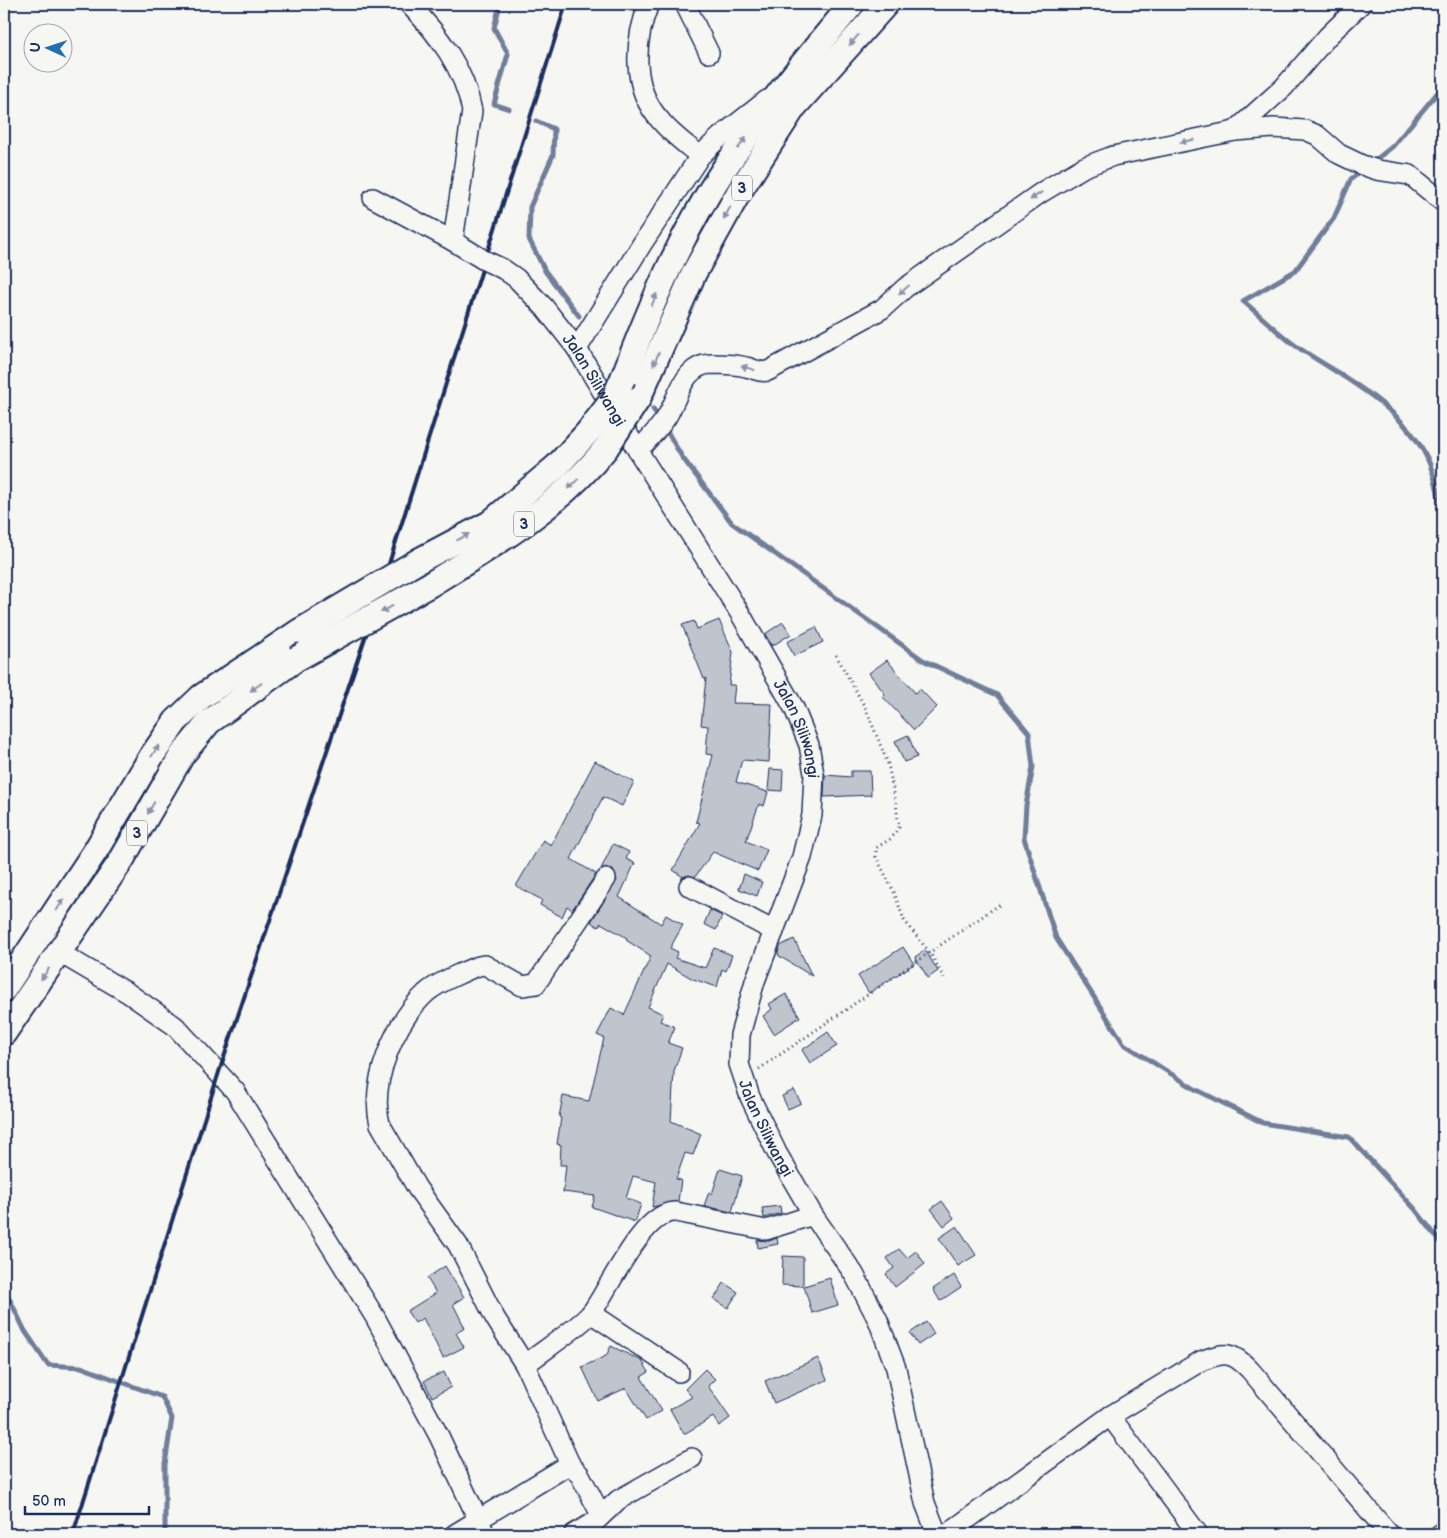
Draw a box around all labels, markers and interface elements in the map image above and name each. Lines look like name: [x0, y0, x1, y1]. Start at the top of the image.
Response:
north arrow: [22, 22, 72, 72]
one-way arrow: [848, 34, 859, 47]
text: U: [27, 42, 44, 53]
one-way arrow: [737, 137, 747, 150]
one-way arrow: [1180, 137, 1195, 145]
road number: 3: [732, 176, 752, 200]
one-way arrow: [1029, 191, 1043, 200]
one-way arrow: [723, 206, 731, 221]
one-way arrow: [898, 284, 910, 296]
one-way arrow: [650, 293, 658, 307]
street label: Jalan Siliwangi: [558, 331, 629, 430]
one-way arrow: [651, 352, 659, 366]
one-way arrow: [740, 364, 755, 372]
one-way arrow: [568, 478, 580, 490]
road number: 3: [514, 512, 534, 536]
one-way arrow: [456, 533, 470, 541]
one-way arrow: [380, 604, 393, 613]
street label: Jalan Siliwangi: [769, 677, 822, 779]
one-way arrow: [250, 682, 263, 692]
one-way arrow: [150, 745, 159, 758]
one-way arrow: [147, 800, 155, 815]
road number: 3: [127, 820, 147, 846]
one-way arrow: [56, 898, 65, 911]
one-way arrow: [40, 967, 50, 981]
street label: Jalan Siliwangi: [734, 1078, 797, 1180]
scale bar: [25, 1483, 149, 1515]
text: 50 m: [32, 1492, 66, 1511]

